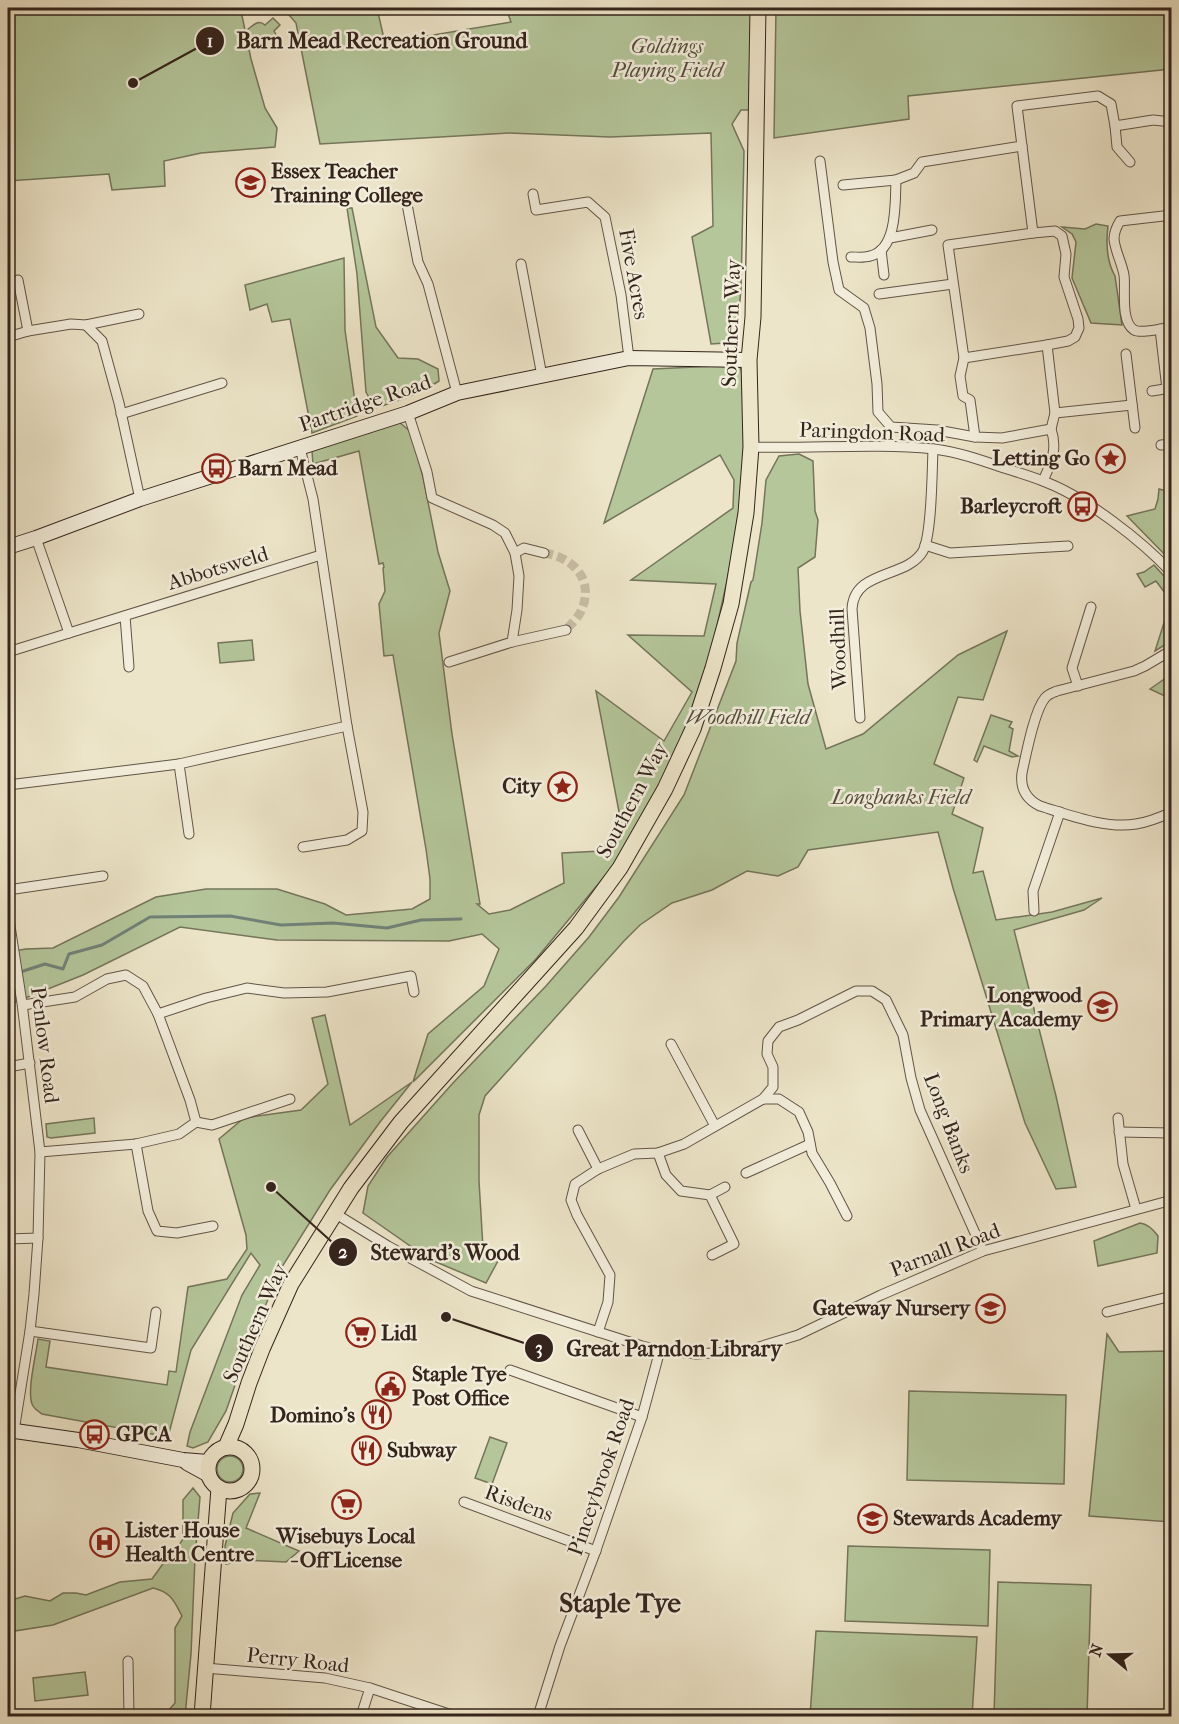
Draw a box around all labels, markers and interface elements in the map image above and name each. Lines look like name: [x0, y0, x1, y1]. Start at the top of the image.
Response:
callout: Barn Mead Recreation Ground: [195, 21, 540, 61]
text: Barn Mead Recreation Ground: [236, 28, 529, 54]
text: 1: [207, 31, 213, 52]
park label: Goldings Playing Field: [610, 34, 725, 82]
place label: Essex Teacher Training College: [270, 159, 424, 207]
school or university icon: Essex Teacher Training College: [234, 167, 266, 199]
street label: Five Acres: [614, 227, 654, 322]
street label: Southern Way: [717, 258, 745, 387]
street label: Partridge Road: [296, 369, 435, 437]
street label: Paringdon Road: [799, 417, 946, 447]
place icon: Letting Go: [1095, 442, 1127, 474]
place label: Letting Go: [992, 446, 1090, 470]
bus stop icon: Barn Mead: [201, 452, 233, 484]
place label: Barn Mead: [238, 456, 338, 480]
bus stop icon: Barleycroft: [1067, 490, 1099, 522]
place label: Barleycroft: [960, 494, 1062, 518]
street label: Abbotsweld: [164, 541, 272, 595]
street label: Woodhill: [825, 608, 851, 691]
park label: Woodhill Field: [686, 705, 812, 729]
street label: Southern Way: [591, 737, 673, 862]
place icon: City: [546, 770, 578, 802]
place label: City: [502, 774, 543, 798]
park label: Longbanks Field: [830, 785, 973, 809]
place label: Longwood Primary Academy: [920, 983, 1084, 1031]
street label: Penlow Road: [26, 985, 64, 1105]
school or university icon: Longwood Primary Academy: [1087, 991, 1119, 1023]
street label: Long Banks: [919, 1070, 979, 1177]
street label: Parnall Road: [887, 1218, 1004, 1282]
callout: Steward's Wood: [328, 1232, 532, 1272]
text: Steward's Wood: [370, 1240, 521, 1266]
text: 2: [338, 1242, 348, 1263]
street label: Southern Way: [218, 1259, 292, 1386]
school or university icon: Gateway Nursery: [975, 1292, 1007, 1324]
place label: Gateway Nursery: [813, 1296, 972, 1320]
supermarket icon: Lidl: [344, 1317, 376, 1349]
place label: Lidl: [381, 1321, 417, 1345]
callout: Great Parndon Library: [524, 1328, 794, 1368]
text: Great Parndon Library: [566, 1336, 783, 1362]
text: 3: [535, 1338, 543, 1359]
place label: Staple Tye Post Office: [412, 1362, 510, 1410]
public building icon: Staple Tye Post Office: [375, 1370, 407, 1402]
street label: Pinceybrook Road: [563, 1395, 639, 1559]
restaurant icon: Domino's: [360, 1399, 392, 1431]
place label: Domino's: [270, 1403, 355, 1427]
bus stop icon: GPCA: [79, 1418, 111, 1450]
place label: GPCA: [116, 1422, 173, 1446]
restaurant icon: Subway: [350, 1434, 382, 1466]
place label: Subway: [387, 1438, 458, 1462]
street label: Risdens: [482, 1480, 557, 1526]
supermarket icon: Wisebuys Local - Off License: [330, 1489, 362, 1521]
school or university icon: Stewards Academy: [856, 1502, 888, 1534]
place label: Stewards Academy: [893, 1506, 1063, 1530]
place label: Lister House Health Centre: [125, 1518, 255, 1566]
place label: Wisebuys Local - Off License: [276, 1524, 416, 1572]
hospital icon: Lister House Health Centre: [88, 1526, 120, 1558]
district label: Staple Tye: [559, 1587, 681, 1619]
north arrow: [1080, 1625, 1140, 1685]
text: N: [1085, 1641, 1108, 1659]
street label: Perry Road: [246, 1643, 351, 1677]

